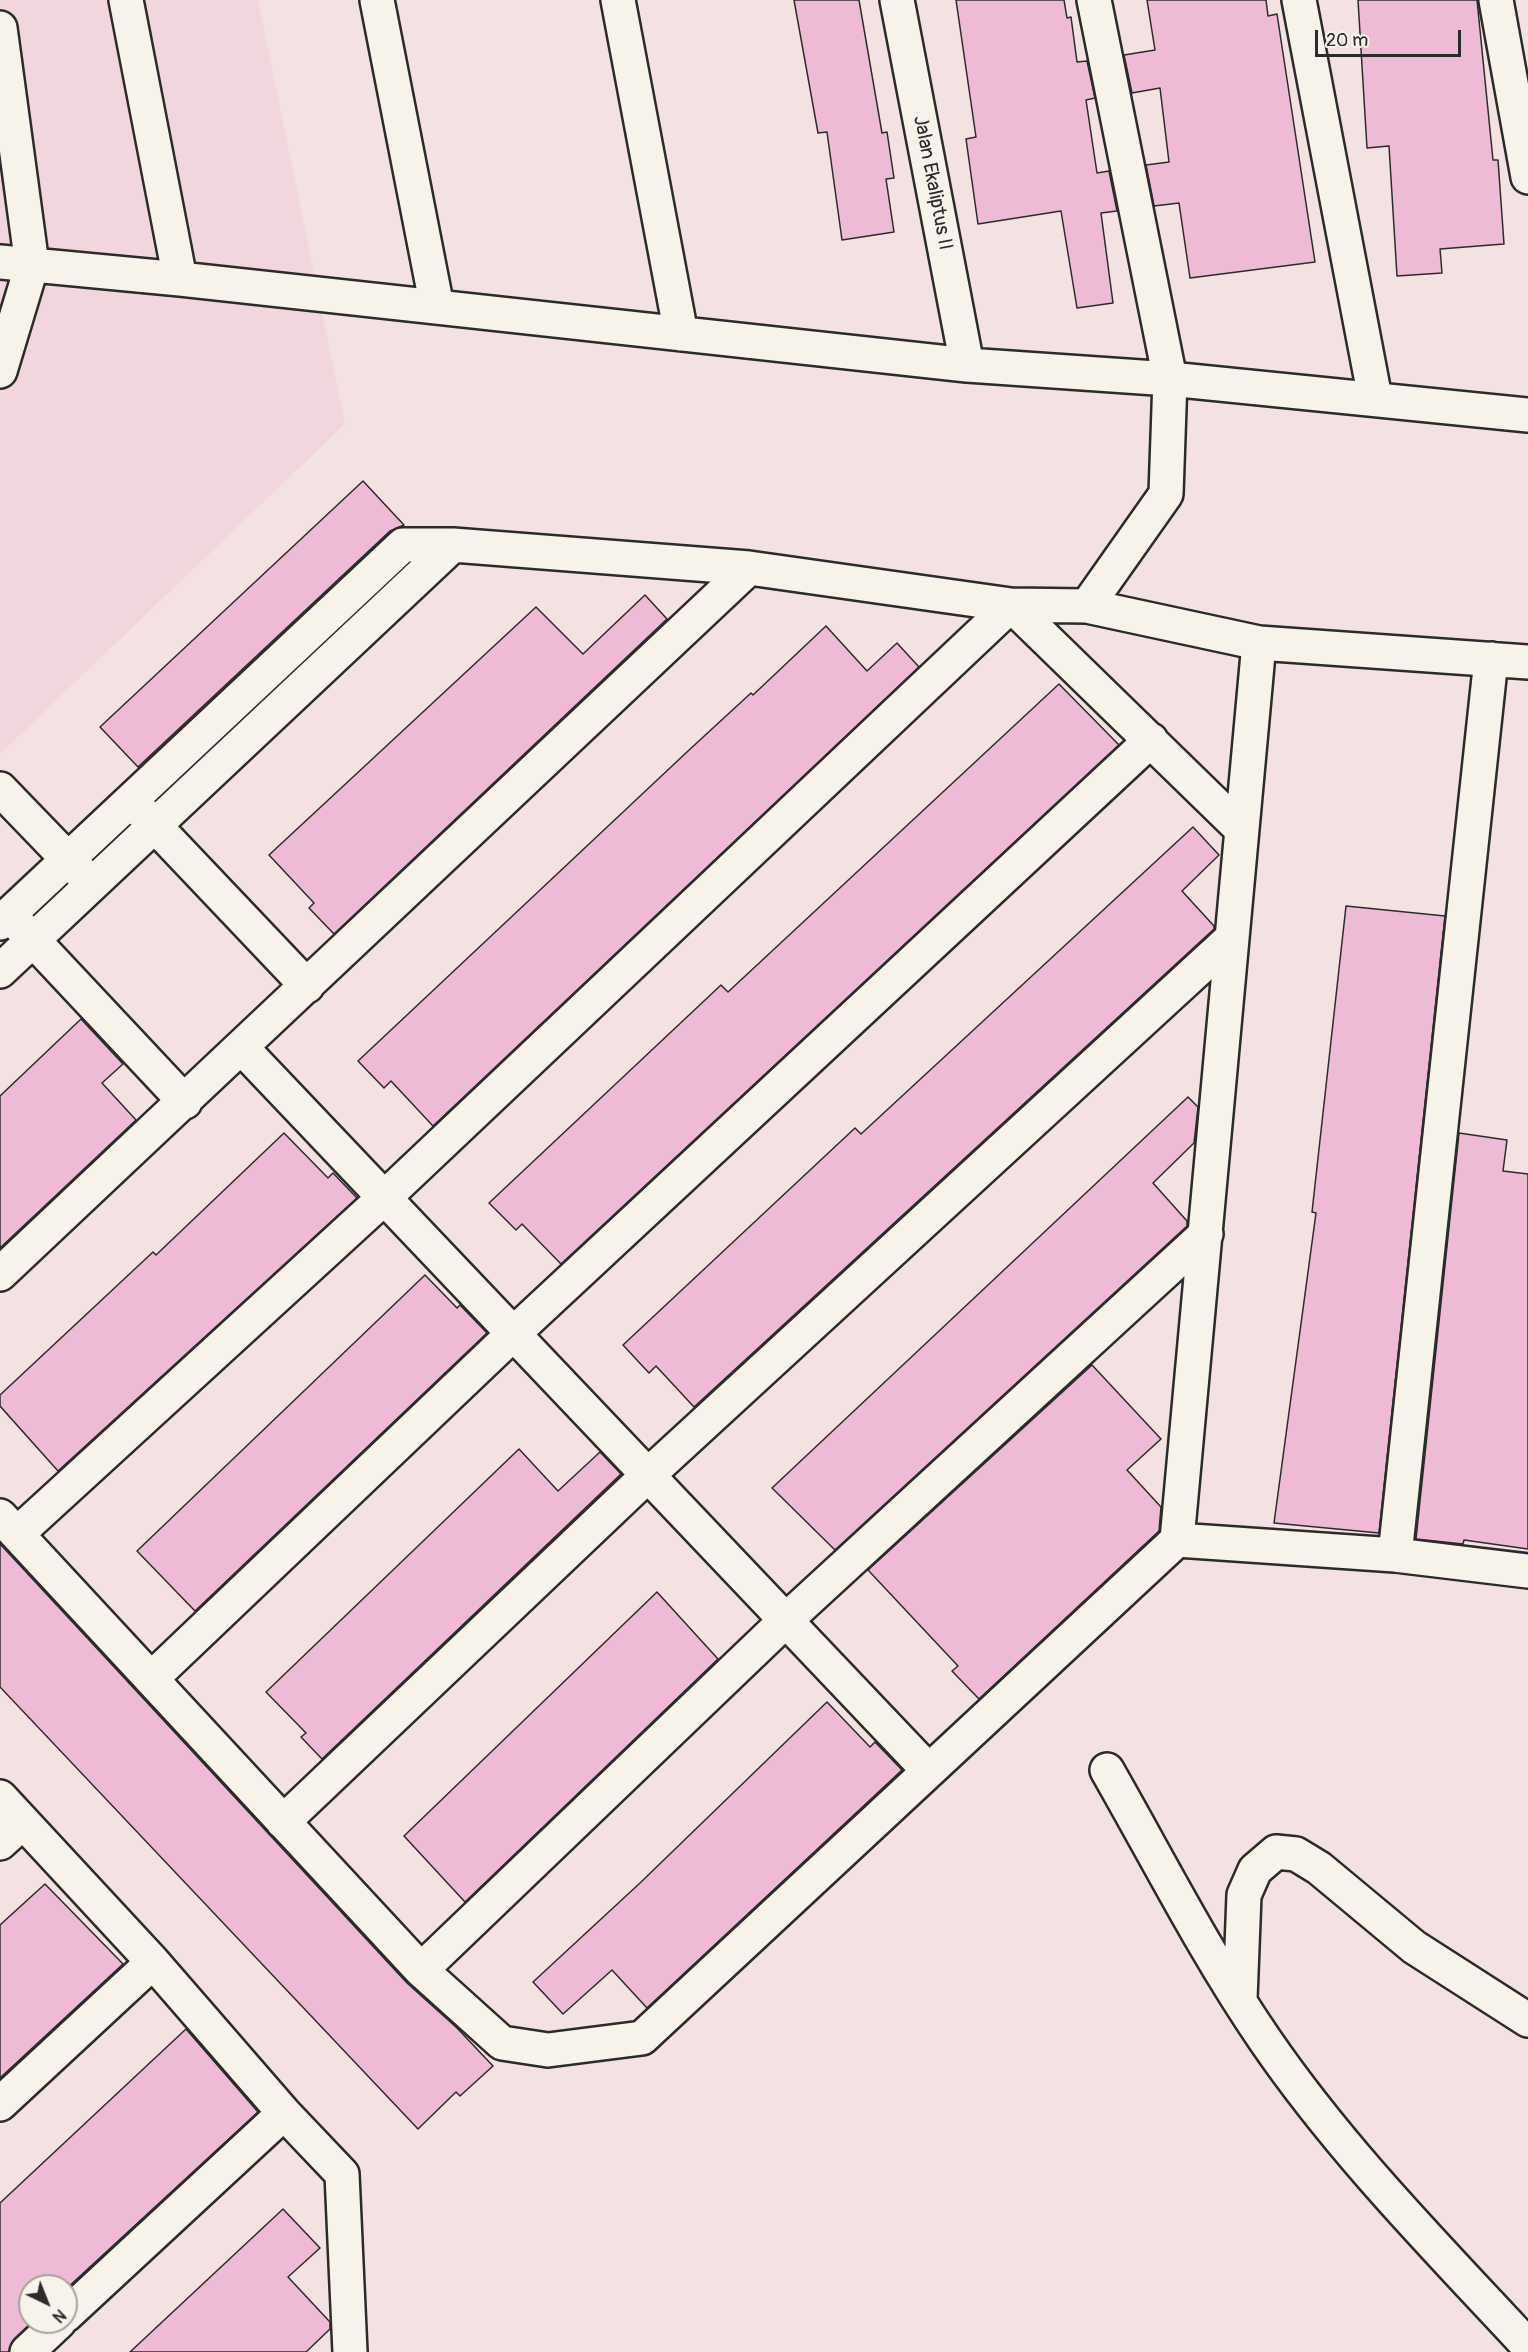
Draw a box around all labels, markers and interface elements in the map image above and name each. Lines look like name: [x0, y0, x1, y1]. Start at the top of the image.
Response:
scale bar: [1318, 18, 1464, 56]
text: 20 m: [1326, 29, 1368, 52]
street label: Jalan Ekaliptus II: [907, 114, 957, 252]
north arrow: [18, 2274, 78, 2334]
text: N: [48, 2305, 70, 2327]

